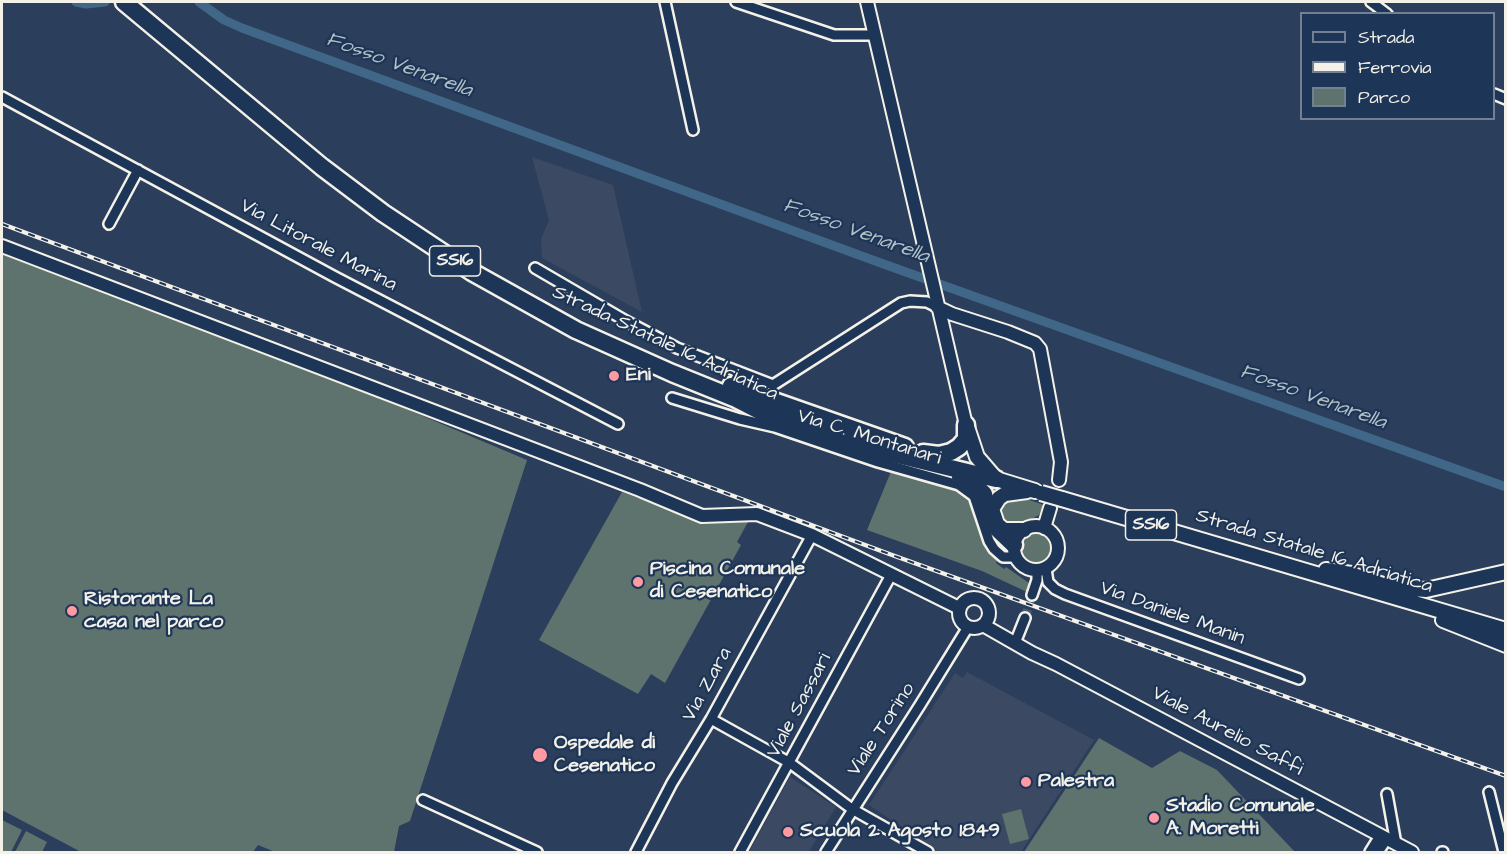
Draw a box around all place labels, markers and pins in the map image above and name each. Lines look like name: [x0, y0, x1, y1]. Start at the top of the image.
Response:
place label: Eni: [626, 364, 651, 388]
marker: Eni: [607, 369, 621, 383]
place label: Piscina Comunale di Cesenatico: [650, 558, 805, 605]
marker: Piscina Comunale di Cesenatico: [631, 575, 645, 589]
place label: Ristorante La casa nel parco: [84, 588, 223, 635]
marker: Ristorante La casa nel parco: [65, 604, 79, 618]
place label: Ospedale di Cesenatico: [554, 732, 655, 779]
marker: Ospedale di Cesenatico: [531, 746, 549, 764]
place label: Palestra: [1038, 770, 1114, 794]
marker: Palestra: [1019, 775, 1033, 789]
place label: Stadio Comunale A. Moretti: [1166, 795, 1315, 842]
marker: Stadio Comunale A. Moretti: [1147, 811, 1161, 825]
place label: Scuola 2 Agosto 1849: [800, 820, 1000, 844]
marker: Scuola 2 Agosto 1849: [781, 825, 795, 839]

